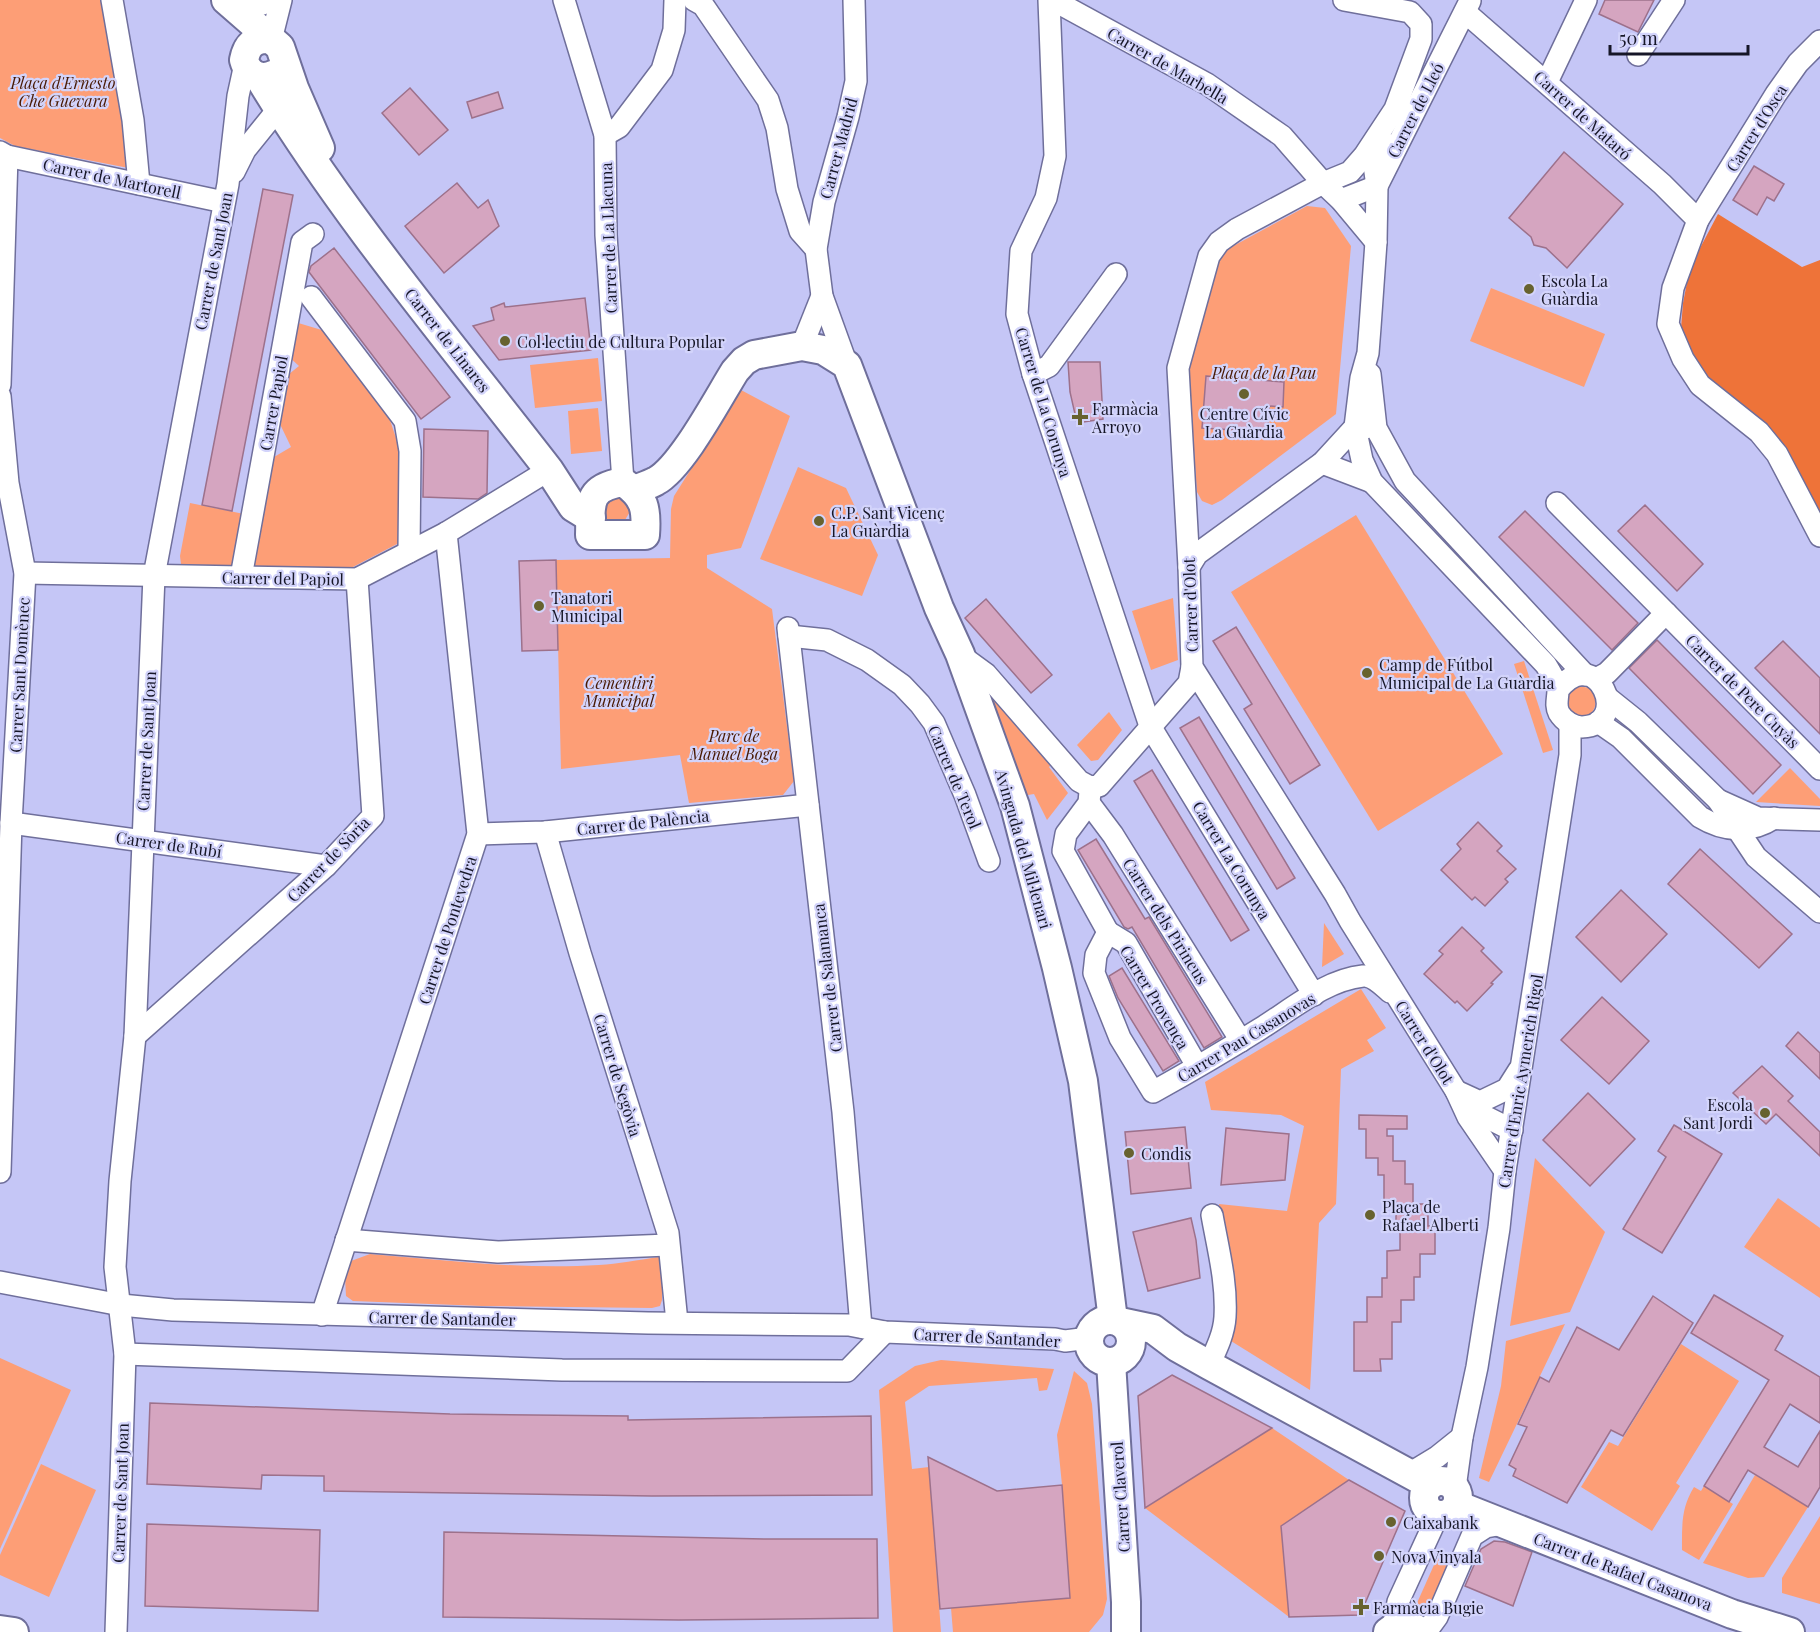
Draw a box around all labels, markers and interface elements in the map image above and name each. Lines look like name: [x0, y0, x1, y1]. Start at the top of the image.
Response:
scale bar: [1610, 18, 1748, 56]
street label: Carrer de Marbella: [1104, 22, 1232, 108]
text: 50 m: [1619, 26, 1658, 50]
street label: Carrer de Lleó: [1382, 59, 1448, 161]
street label: Carrer de Mataró: [1530, 66, 1636, 164]
park label: Plaça d'Ernesto Che Guevara: [9, 72, 116, 111]
street label: Carrer d'Osca: [1721, 81, 1791, 175]
street label: Carrer Madrid: [814, 95, 862, 201]
street label: Carrer de Martorell: [41, 153, 183, 203]
street label: Carrer de La Llacuna: [595, 162, 621, 314]
street label: Carrer de Sant Joan: [189, 190, 237, 332]
place label: Escola La Guàrdia: [1541, 270, 1608, 309]
marker: Escola La Guàrdia: [1522, 282, 1536, 296]
street label: Carrer de Linares: [401, 284, 495, 396]
street label: Carrer de La Corunya: [1011, 324, 1077, 480]
place label: Col·lectiu de Cultura Popular: [517, 331, 725, 352]
marker: Col·lectiu de Cultura Popular: [498, 334, 512, 348]
street label: Carrer Papiol: [254, 353, 292, 452]
park label: Plaça de la Pau: [1211, 362, 1316, 383]
marker: Centre Cívic La Guàrdia: [1237, 387, 1251, 401]
place label: Farmàcia Arroyo: [1091, 398, 1159, 437]
place label: Centre Cívic La Guàrdia: [1199, 403, 1289, 442]
marker: Farmàcia Arroyo: [1073, 410, 1087, 424]
place label: C.P. Sant Vicenç La Guàrdia: [831, 502, 945, 541]
marker: C.P. Sant Vicenç La Guàrdia: [812, 514, 826, 528]
street label: Carrer d'Olot: [1178, 557, 1202, 653]
street label: Carrer del Papiol: [222, 566, 345, 590]
place label: Tanatori Municipal: [551, 587, 623, 626]
street label: Carrer Sant Domènec: [4, 597, 34, 753]
marker: Tanatori Municipal: [532, 599, 546, 613]
street label: Carrer de Pere Cuyàs: [1682, 630, 1804, 752]
place label: Camp de Fútbol Municipal de La Guàrdia: [1379, 654, 1554, 693]
marker: Camp de Fútbol Municipal de La Guàrdia: [1360, 666, 1374, 680]
street label: Carrer de Sant Joan: [132, 670, 160, 811]
park label: Cementiri Municipal: [583, 672, 655, 711]
street label: Carrer de Terol: [924, 722, 986, 832]
park label: Parc de Manuel Boga: [689, 725, 778, 764]
street label: Avinguda del Mil·lenari: [991, 766, 1057, 932]
street label: Carrer La Corunya: [1188, 797, 1276, 923]
street label: Carrer de Palència: [576, 805, 710, 839]
street label: Carrer de Sòria: [282, 812, 374, 906]
street label: Carrer de Rubí: [115, 826, 223, 862]
street label: Carrer de Pontevedra: [413, 853, 481, 1007]
street label: Carrer dels Pirineus: [1119, 854, 1213, 988]
street label: Carrer de Salamanca: [807, 902, 847, 1054]
street label: Carrer Provença: [1116, 941, 1194, 1053]
street label: Carrer d'Enric Aymerich Rigol: [1493, 972, 1547, 1189]
street label: Carrer Pau Casanovas: [1173, 987, 1319, 1087]
street label: Carrer d'Olot: [1391, 996, 1459, 1088]
street label: Carrer de Segòvia: [589, 1011, 647, 1139]
place label: Escola Sant Jordi: [1683, 1094, 1753, 1133]
marker: Escola Sant Jordi: [1758, 1106, 1772, 1120]
place label: Condis: [1141, 1143, 1191, 1164]
marker: Condis: [1122, 1146, 1136, 1160]
place label: Plaça de Rafael Alberti: [1382, 1196, 1479, 1235]
marker: Plaça de Rafael Alberti: [1363, 1208, 1377, 1222]
street label: Carrer de Santander: [368, 1306, 516, 1330]
street label: Carrer de Santander: [913, 1323, 1061, 1351]
street label: Carrer de Sant Joan: [107, 1422, 133, 1563]
street label: Carrer Claverol: [1106, 1440, 1134, 1553]
place label: Caixabank: [1403, 1512, 1478, 1533]
marker: Caixabank: [1384, 1515, 1398, 1529]
street label: Carrer de Rafael Casanova: [1531, 1527, 1715, 1615]
place label: Nova Vinyala: [1391, 1546, 1482, 1567]
marker: Nova Vinyala: [1372, 1549, 1386, 1563]
place label: Farmàcia Bugie: [1373, 1597, 1484, 1618]
marker: Farmàcia Bugie: [1354, 1600, 1368, 1614]

